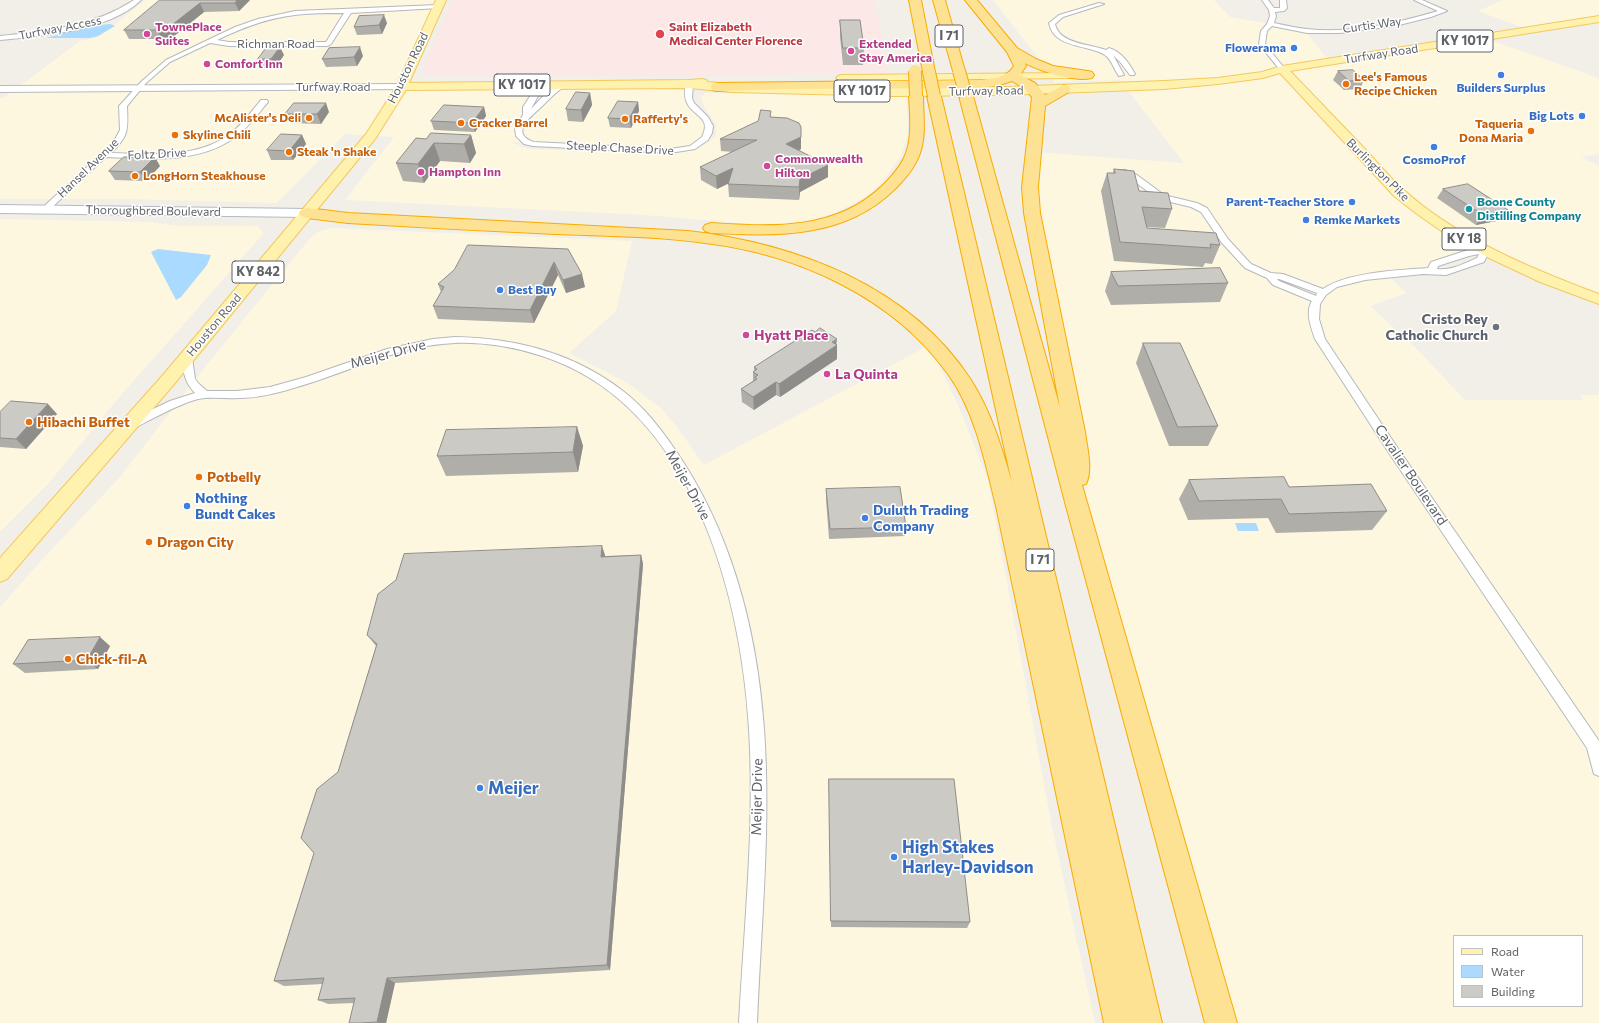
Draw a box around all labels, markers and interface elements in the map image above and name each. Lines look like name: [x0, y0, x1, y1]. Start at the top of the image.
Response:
street label: Turfway Access: [17, 13, 103, 43]
street label: Curtis Way: [1342, 14, 1402, 36]
place label: TownePlace Suites: [155, 20, 222, 48]
place label: Saint Elizabeth Medical Center Florence: [669, 20, 802, 48]
road number: I 71: [935, 25, 963, 47]
marker: Saint Elizabeth Medical Center Florence: [654, 28, 666, 40]
marker: TownePlace Suites: [142, 29, 152, 39]
street label: Houston Road: [385, 30, 431, 106]
road number: KY 1017: [1437, 30, 1493, 52]
street label: Richman Road: [237, 37, 315, 51]
place label: Extended Stay America: [859, 37, 932, 65]
place label: Flowerama: [1225, 41, 1286, 55]
street label: Turfway Road: [1343, 41, 1419, 67]
marker: Flowerama: [1289, 43, 1299, 53]
marker: Extended Stay America: [846, 46, 856, 56]
place label: Comfort Inn: [215, 57, 283, 71]
marker: Comfort Inn: [202, 59, 212, 69]
place label: Lee's Famous Recipe Chicken: [1354, 70, 1437, 98]
marker: Builders Surplus: [1496, 70, 1506, 80]
road number: KY 1017: [494, 74, 550, 96]
marker: Lee's Famous Recipe Chicken: [1341, 79, 1351, 89]
street label: Turfway Road: [295, 80, 371, 94]
road number: KY 1017: [834, 80, 890, 102]
place label: Builders Surplus: [1456, 81, 1546, 95]
street label: Turfway Road: [948, 83, 1024, 99]
place label: Big Lots: [1529, 109, 1574, 123]
place label: McAlister's Deli: [214, 111, 301, 125]
marker: Big Lots: [1577, 111, 1587, 121]
place label: Rafferty's: [633, 112, 688, 126]
marker: McAlister's Deli: [304, 113, 314, 123]
marker: Rafferty's: [620, 114, 630, 124]
place label: Cracker Barrel: [469, 116, 548, 130]
place label: Taqueria Dona Maria: [1459, 117, 1523, 145]
marker: Cracker Barrel: [456, 118, 466, 128]
marker: Taqueria Dona Maria: [1526, 126, 1536, 136]
place label: Skyline Chili: [183, 128, 251, 142]
marker: Skyline Chili: [170, 130, 180, 140]
street label: Hansel Avenue: [54, 135, 122, 201]
street label: Burlington Pike: [1344, 136, 1412, 204]
street label: Steeple Chase Drive: [566, 138, 674, 158]
marker: CosmoProf: [1429, 142, 1439, 152]
street label: Foltz Drive: [127, 145, 187, 163]
place label: Steak 'n Shake: [297, 145, 376, 159]
marker: Steak 'n Shake: [284, 147, 294, 157]
place label: Commonwealth Hilton: [775, 152, 863, 180]
place label: CosmoProf: [1402, 153, 1466, 167]
marker: Commonwealth Hilton: [762, 161, 772, 171]
place label: Hampton Inn: [429, 165, 501, 179]
marker: Hampton Inn: [416, 167, 426, 177]
place label: LongHorn Steakhouse: [143, 169, 266, 183]
marker: LongHorn Steakhouse: [130, 171, 140, 181]
place label: Parent-Teacher Store: [1226, 195, 1344, 209]
place label: Boone County Distilling Company: [1477, 195, 1581, 223]
marker: Parent-Teacher Store: [1347, 197, 1357, 207]
street label: Thoroughbred Boulevard: [85, 203, 221, 219]
marker: Boone County Distilling Company: [1464, 204, 1474, 214]
place label: Remke Markets: [1314, 213, 1400, 227]
marker: Remke Markets: [1301, 215, 1311, 225]
road number: KY 18: [1442, 228, 1486, 250]
road number: KY 842: [232, 261, 284, 283]
place label: Best Buy: [508, 283, 557, 297]
marker: Best Buy: [495, 285, 505, 295]
street label: Houston Road: [184, 291, 244, 359]
place label: Cristo Rey Catholic Church: [1385, 311, 1488, 344]
marker: Cristo Rey Catholic Church: [1491, 322, 1501, 332]
place label: Hyatt Place: [754, 327, 828, 343]
marker: Hyatt Place: [741, 330, 751, 340]
street label: Meijer Drive: [348, 336, 428, 372]
place label: La Quinta: [835, 366, 898, 382]
marker: La Quinta: [822, 369, 832, 379]
place label: Hibachi Buffet: [37, 414, 130, 430]
marker: Hibachi Buffet: [24, 417, 34, 427]
street label: Cavalier Boulevard: [1371, 422, 1451, 528]
street label: Meijer Drive: [662, 447, 714, 523]
place label: Potbelly: [207, 469, 261, 485]
marker: Potbelly: [194, 472, 204, 482]
place label: Nothing Bundt Cakes: [195, 490, 276, 522]
marker: Nothing Bundt Cakes: [182, 501, 192, 511]
place label: Duluth Trading Company: [873, 502, 969, 534]
marker: Duluth Trading Company: [860, 513, 870, 523]
place label: Dragon City: [157, 534, 234, 550]
marker: Dragon City: [144, 537, 154, 547]
road number: I 71: [1026, 549, 1054, 571]
place label: Chick-fil-A: [76, 651, 147, 667]
marker: Chick-fil-A: [63, 654, 73, 664]
street label: Meijer Drive: [748, 758, 766, 836]
place label: Meijer: [488, 778, 539, 798]
marker: Meijer: [475, 783, 485, 793]
place label: High Stakes Harley-Davidson: [902, 837, 1034, 877]
marker: High Stakes Harley-Davidson: [889, 852, 899, 862]
legend: [1453, 935, 1583, 1007]
text: Road: [1491, 944, 1519, 958]
text: Water: [1491, 964, 1525, 978]
text: Building: [1491, 984, 1535, 998]

